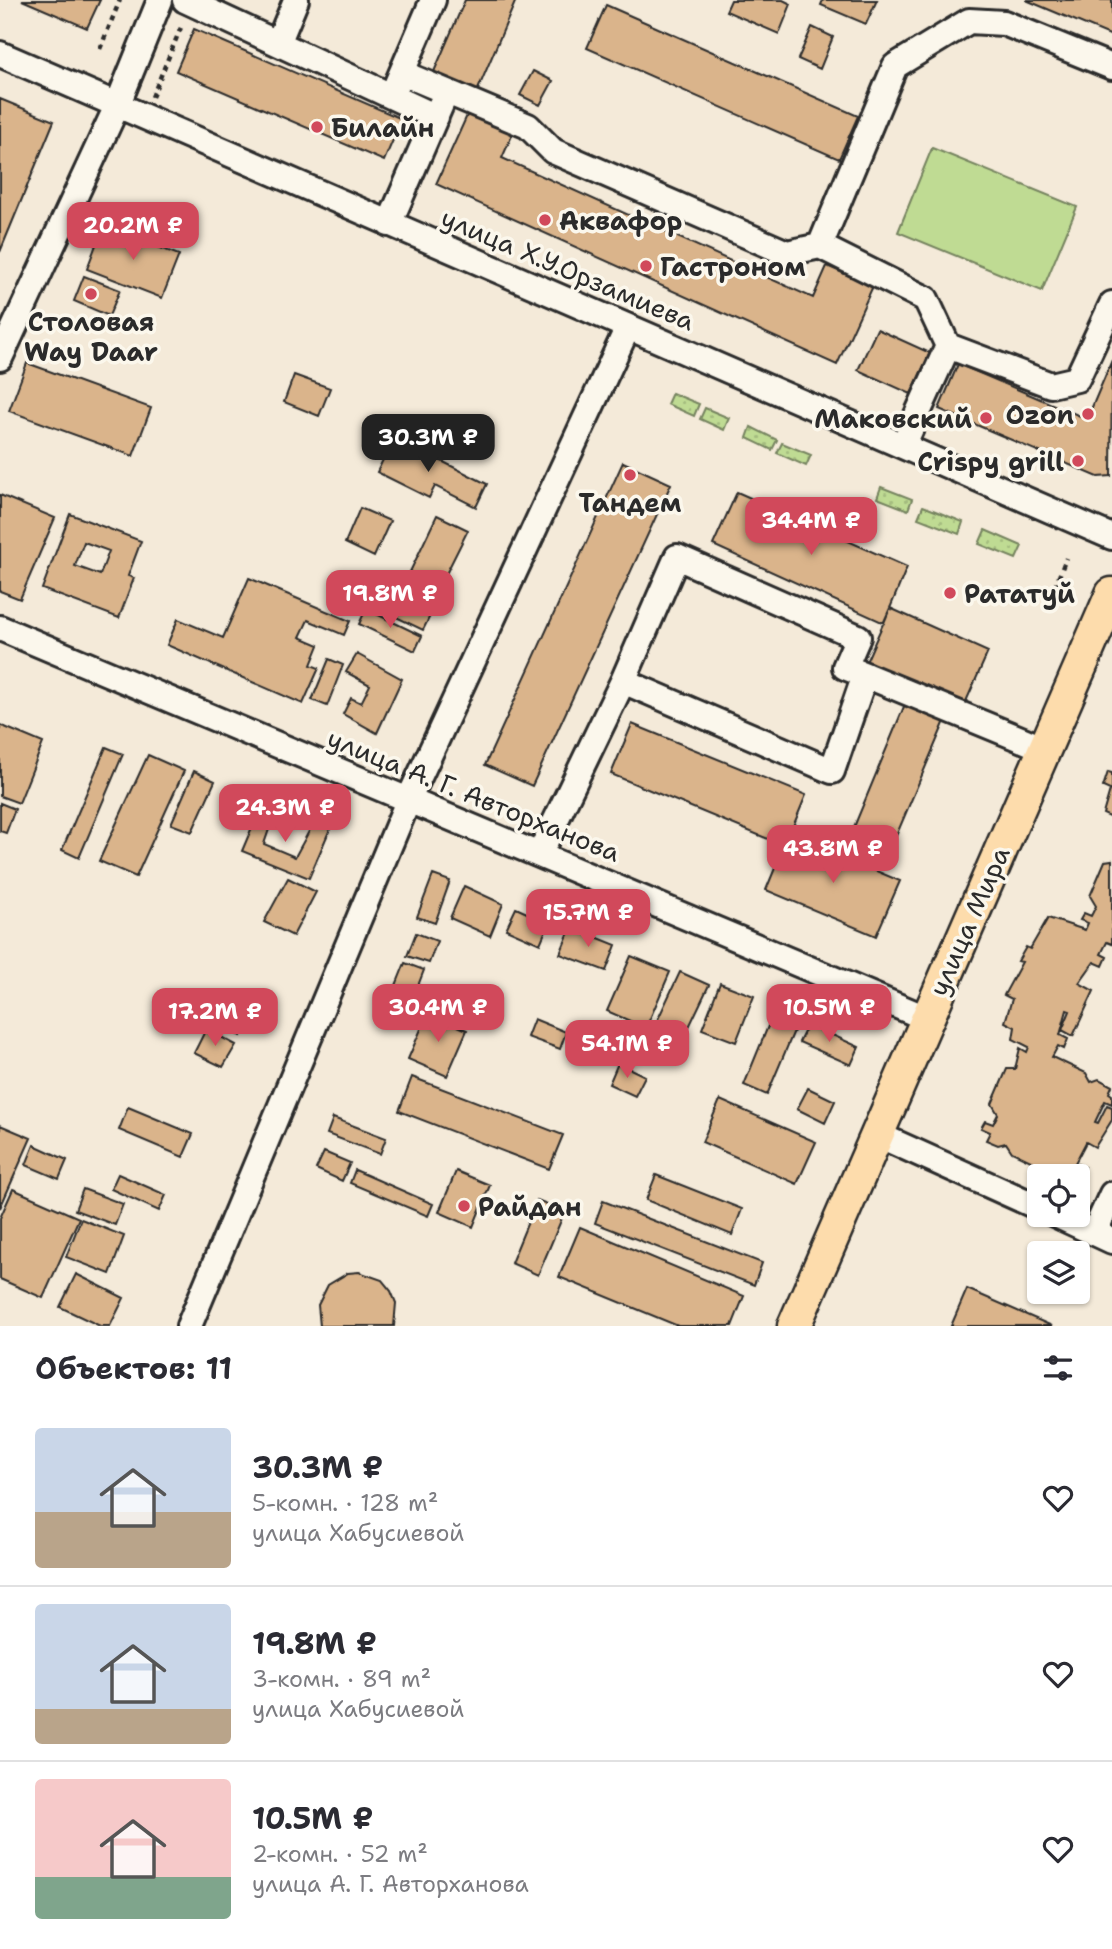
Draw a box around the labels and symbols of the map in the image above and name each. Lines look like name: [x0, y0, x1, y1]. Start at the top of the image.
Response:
place label: Билайн: [331, 110, 434, 145]
marker: Билайн: [309, 119, 325, 135]
street label: улица Х.У.Орзамиева: [436, 200, 700, 338]
pin: 20.2M ₽: [68, 202, 198, 262]
place label: Аквафор: [559, 203, 682, 238]
marker: Аквафор: [537, 212, 553, 228]
place label: Гастроном: [660, 249, 806, 284]
marker: Гастроном: [638, 258, 654, 274]
marker: Столовая Way Daar: [83, 286, 99, 302]
place label: Столовая Way Daar: [24, 304, 158, 369]
place label: Ozon: [1005, 397, 1074, 432]
place label: Маковский: [814, 401, 972, 436]
marker: Ozon: [1080, 406, 1096, 422]
marker: Маковский: [978, 410, 994, 426]
pin: 30.3M ₽: [363, 414, 493, 474]
place label: Crispy grill: [917, 444, 1064, 479]
marker: Crispy grill: [1070, 453, 1086, 469]
marker: Тандем: [622, 467, 638, 483]
place label: Тандем: [579, 485, 682, 520]
pin: 34.4M ₽: [746, 498, 876, 557]
pin: 19.8M ₽: [325, 570, 455, 630]
place label: Рататуй: [964, 576, 1075, 611]
marker: Рататуй: [942, 585, 958, 601]
street label: улица А. Г. Авторханова: [322, 720, 626, 870]
pin: 24.3M ₽: [220, 784, 350, 844]
pin: 43.8M ₽: [768, 826, 898, 885]
street label: улица Мира: [920, 841, 1018, 1001]
pin: 15.7M ₽: [523, 890, 653, 949]
pin: 30.4M ₽: [373, 984, 503, 1044]
pin: 10.5M ₽: [764, 984, 894, 1044]
pin: 17.2M ₽: [150, 988, 280, 1048]
pin: 54.1M ₽: [562, 1020, 692, 1080]
place label: Райдан: [478, 1189, 582, 1224]
marker: Райдан: [456, 1198, 472, 1214]

